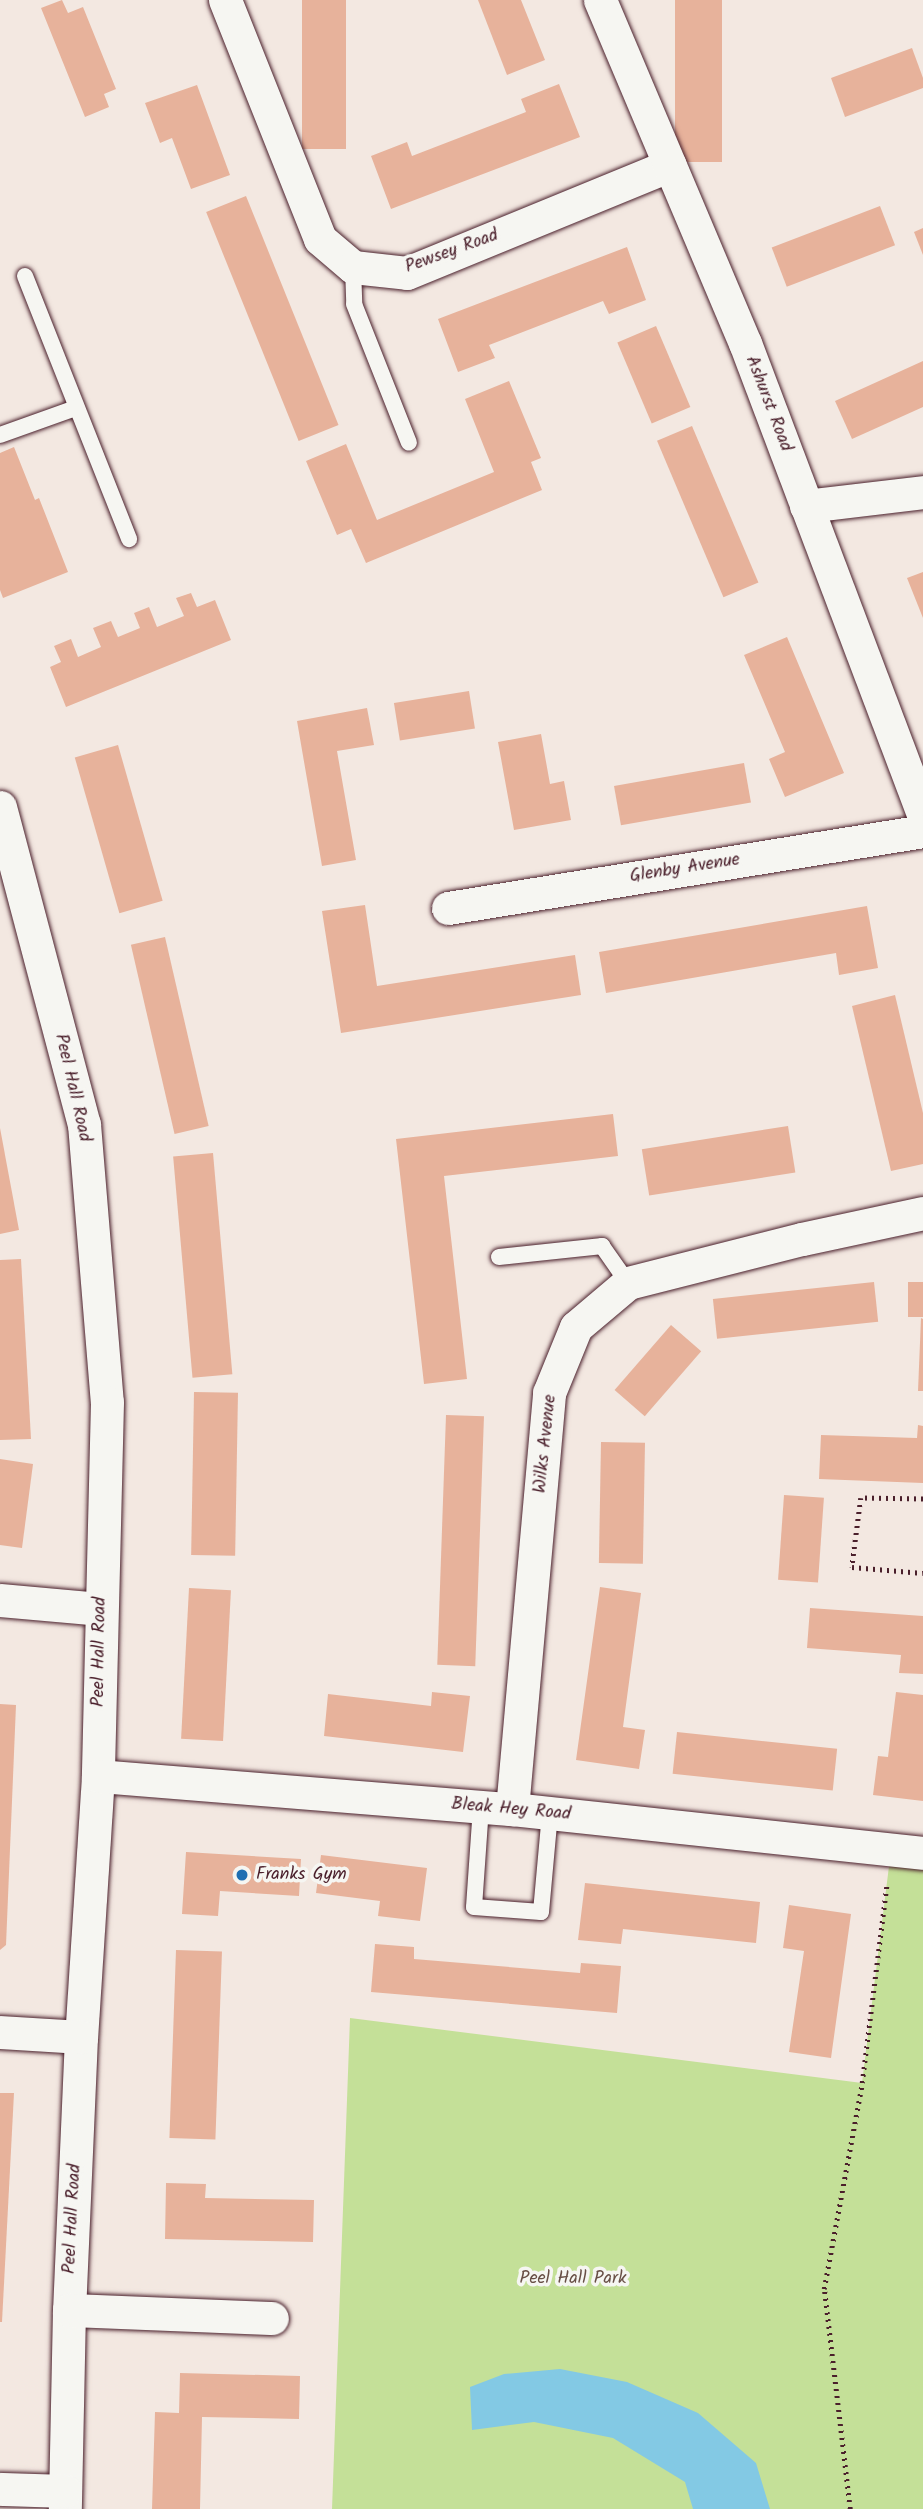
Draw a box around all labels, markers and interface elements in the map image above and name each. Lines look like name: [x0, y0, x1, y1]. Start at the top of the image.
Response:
street label: Pewsey Road: [402, 225, 502, 279]
street label: Ashurst Road: [740, 353, 796, 455]
street label: Glenby Avenue: [628, 850, 742, 888]
street label: Peel Hall Road: [49, 1032, 95, 1144]
street label: Wilks Avenue: [530, 1394, 562, 1494]
street label: Peel Hall Road: [88, 1597, 112, 1707]
street label: Bleak Hey Road: [450, 1794, 572, 1826]
place label: Franks Gym: [256, 1864, 347, 1886]
marker: Franks Gym: [234, 1867, 250, 1883]
street label: Peel Hall Road: [59, 2163, 87, 2275]
park label: Peel Hall Park: [520, 2268, 626, 2290]

